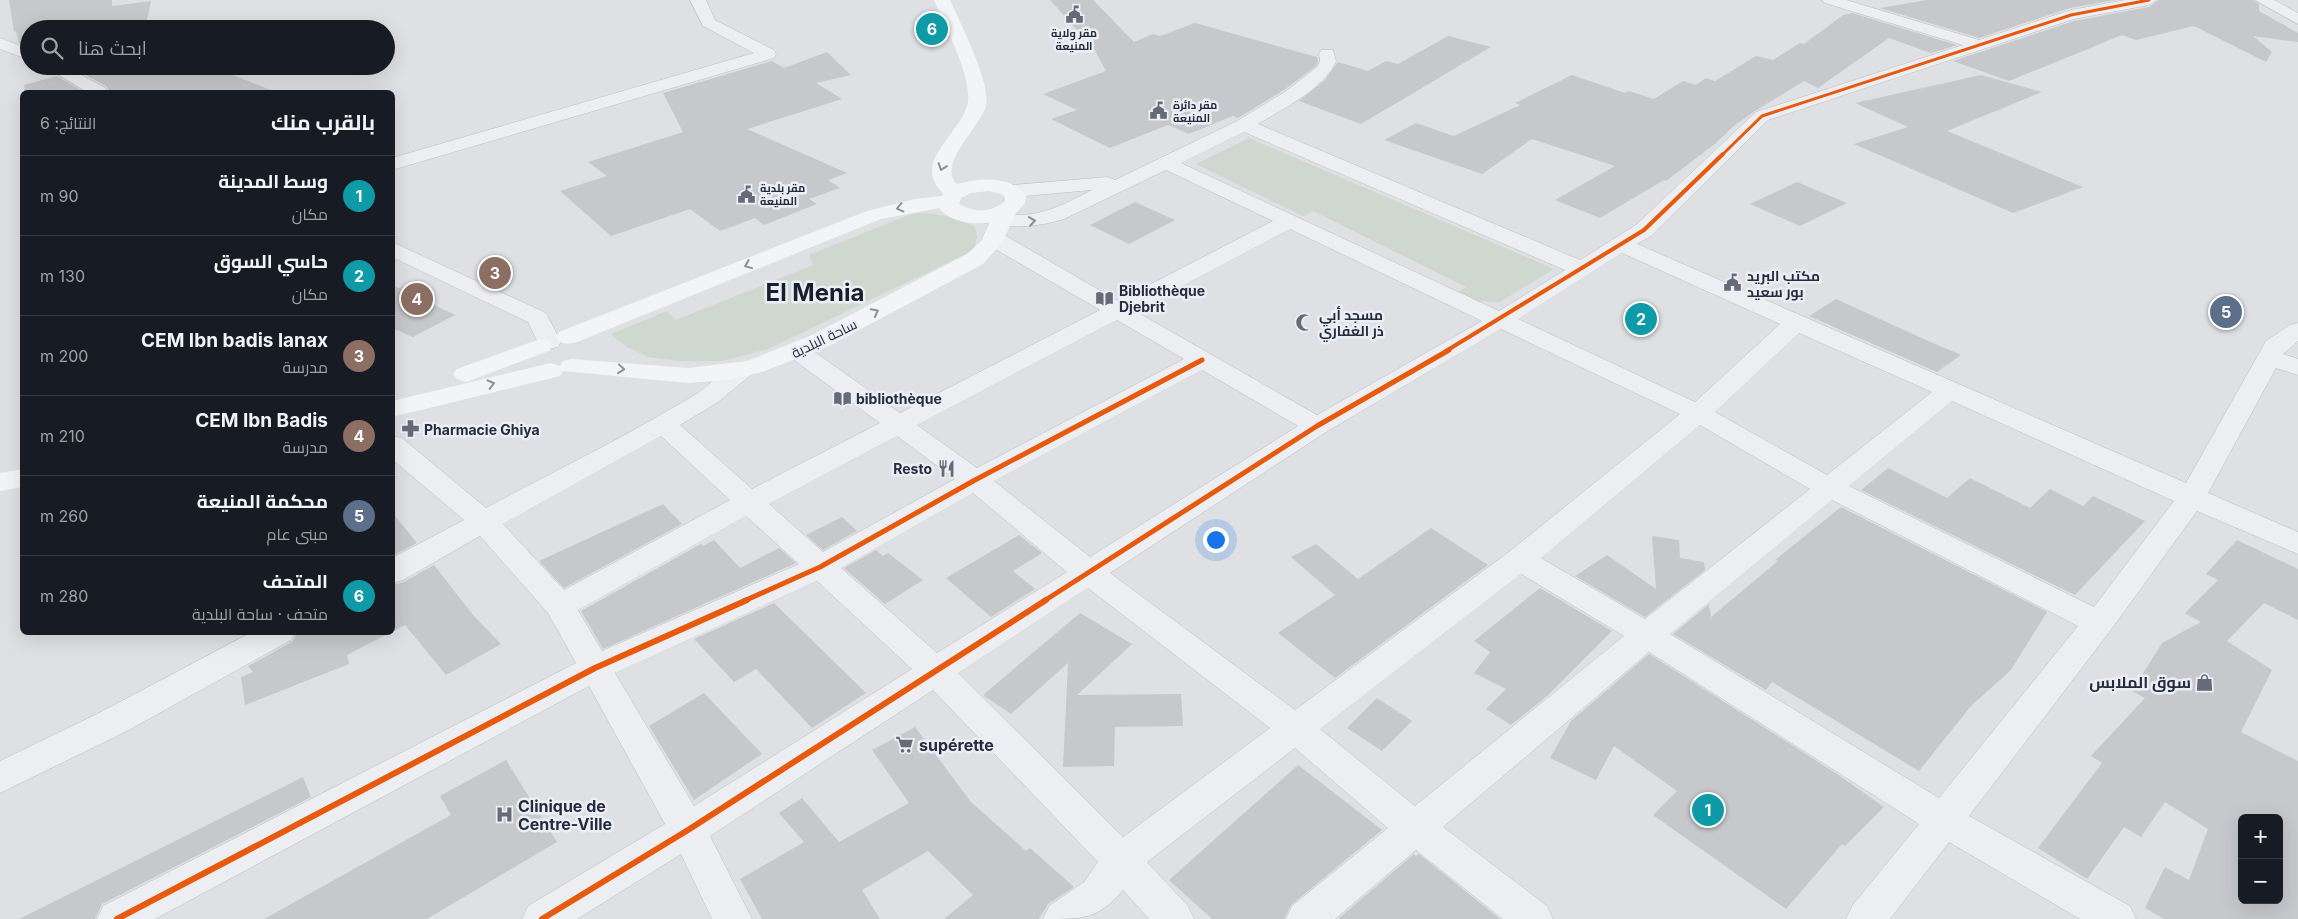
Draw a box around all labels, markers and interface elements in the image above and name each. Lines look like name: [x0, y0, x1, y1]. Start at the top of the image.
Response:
public building icon: مقر ولاية المنيعة: [1064, 5, 1084, 25]
pin: 6: [916, 10, 948, 48]
search box: [20, 20, 395, 75]
place label: مقر ولاية المنيعة: [1051, 26, 1097, 53]
icon: search: [38, 34, 66, 62]
text: ابحث هنا: [78, 37, 147, 60]
place label: مقر دائرة المنيعة: [1173, 98, 1217, 125]
public building icon: مقر دائرة المنيعة: [1149, 101, 1169, 121]
text: بالقرب منك: [271, 110, 375, 135]
text: النتائج: 6: [40, 113, 96, 133]
one-way arrow: [938, 162, 948, 171]
text: وسط المدينة: [218, 170, 328, 193]
place label: مقر بلدية المنيعة: [760, 181, 805, 208]
public building icon: مقر بلدية المنيعة: [736, 184, 756, 204]
text: 90 m: [40, 186, 79, 206]
text: 1: [356, 186, 362, 206]
one-way arrow: [896, 203, 905, 213]
text: مكان: [292, 204, 328, 224]
one-way arrow: [1029, 216, 1037, 227]
text: حاسي السوق: [214, 250, 328, 273]
pin: 3: [479, 254, 511, 292]
one-way arrow: [744, 259, 753, 269]
text: 130 m: [40, 266, 85, 286]
text: 2: [354, 266, 364, 286]
place label: مكتب البريد بور سعيد: [1747, 267, 1820, 301]
public building icon: مكتب البريد بور سعيد: [1723, 273, 1743, 293]
district label: El Menia: [766, 278, 864, 307]
pin: 4: [401, 280, 433, 318]
place label: Bibliothèque Djebrit: [1119, 282, 1205, 315]
text: مكان: [292, 284, 328, 304]
library icon: Bibliothèque Djebrit: [1095, 288, 1115, 308]
pin: 5: [2210, 293, 2242, 331]
pin: 2: [1625, 300, 1657, 338]
place label: مسجد أبي ذر الغفاري: [1319, 306, 1384, 342]
one-way arrow: [870, 308, 879, 318]
mosque icon: مسجد أبي ذر الغفاري: [1295, 312, 1315, 332]
street label: ساحة البلدية: [788, 315, 860, 361]
text: CEM Ibn badis lanax: [141, 329, 328, 352]
text: 200 m: [40, 346, 88, 366]
text: 3: [354, 346, 364, 366]
text: مدرسة: [282, 357, 328, 377]
one-way arrow: [617, 363, 625, 374]
one-way arrow: [486, 380, 494, 390]
library icon: bibliothèque: [832, 388, 852, 408]
place label: bibliothèque: [856, 390, 942, 407]
text: CEM Ibn Badis: [195, 409, 328, 432]
pharmacy icon: Pharmacie Ghiya: [400, 419, 420, 439]
place label: Pharmacie Ghiya: [424, 421, 540, 438]
text: 210 m: [40, 426, 85, 446]
text: 4: [354, 426, 364, 446]
text: مدرسة: [282, 437, 328, 457]
restaurant icon: Resto: [936, 458, 956, 478]
place label: Resto: [893, 460, 932, 477]
text: محكمة المنيعة: [197, 490, 328, 513]
text: 260 m: [40, 506, 88, 526]
text: 5: [354, 506, 364, 526]
text: مبنى عام: [267, 524, 328, 544]
your location: [1203, 527, 1229, 553]
text: المتحف: [263, 570, 328, 593]
text: 280 m: [40, 586, 88, 606]
text: 6: [354, 586, 364, 606]
text: متحف · ساحة البلدية: [192, 604, 328, 624]
place label: سوق الملابس: [2089, 672, 2191, 692]
shop icon: سوق الملابس: [2195, 672, 2215, 692]
supermarket icon: supérette: [895, 735, 915, 755]
place label: supérette: [919, 735, 994, 755]
pin: 1: [1692, 791, 1724, 829]
place label: Clinique de Centre-Ville: [518, 796, 612, 834]
hospital icon: Clinique de Centre-Ville: [494, 805, 514, 825]
map controls: [2238, 814, 2283, 904]
button: +: [2238, 814, 2283, 859]
button: −: [2238, 859, 2283, 904]

